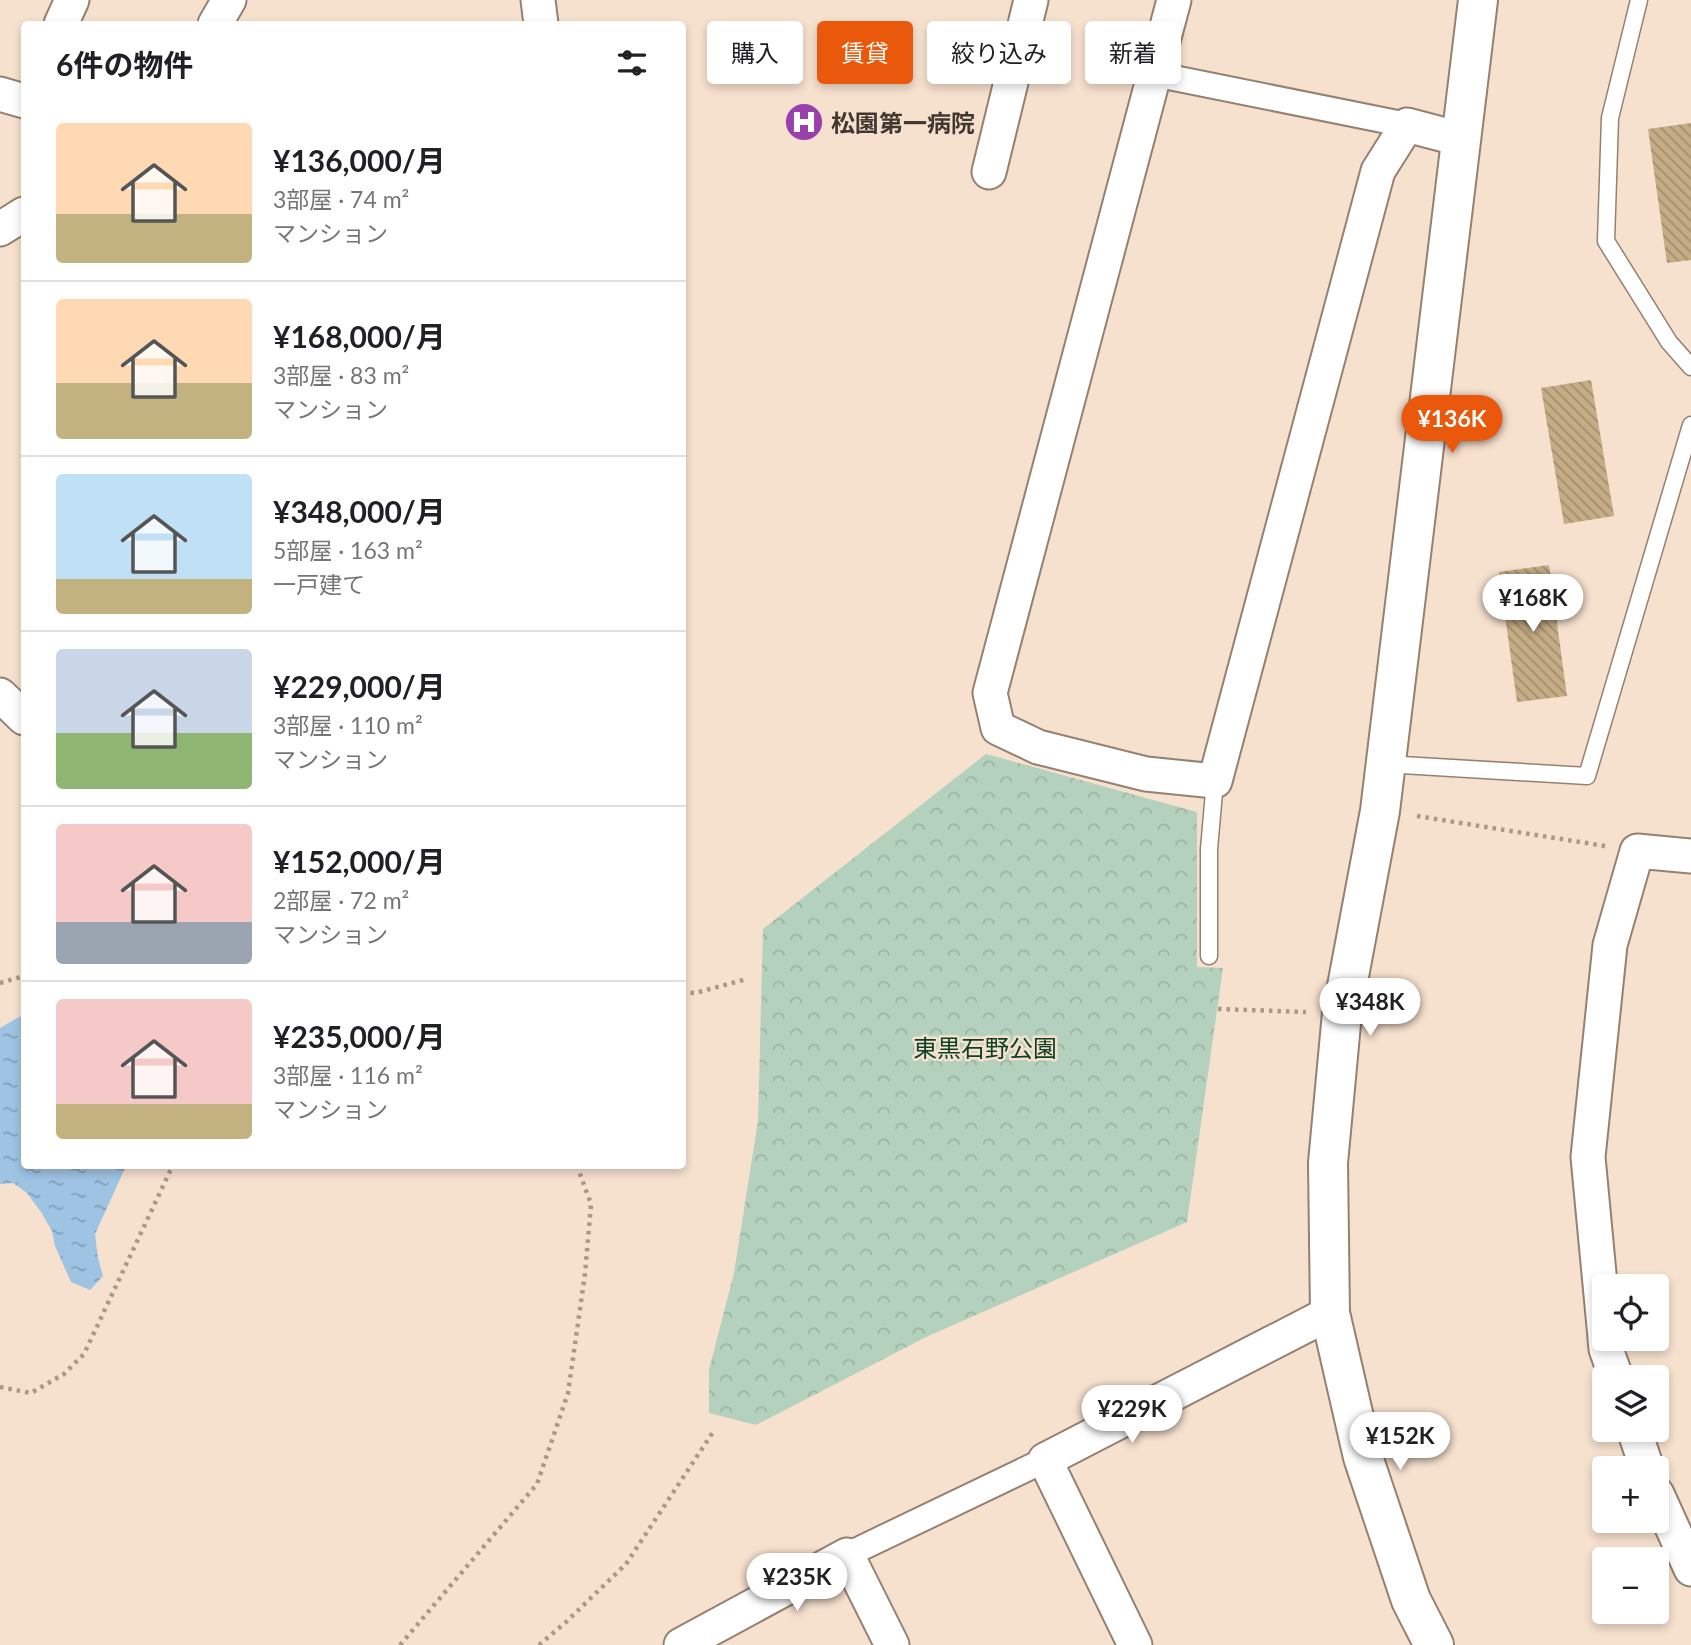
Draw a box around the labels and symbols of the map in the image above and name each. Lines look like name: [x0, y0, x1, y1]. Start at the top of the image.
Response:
hospital icon: 松園第一病院: [783, 101, 825, 143]
place label: 松園第一病院: [831, 108, 975, 137]
pin: ¥136K: [1403, 396, 1501, 455]
pin: ¥168K: [1484, 574, 1582, 634]
pin: ¥348K: [1321, 978, 1419, 1038]
park label: 東黒石野公園: [913, 1033, 1057, 1062]
pin: ¥229K: [1083, 1386, 1181, 1445]
pin: ¥152K: [1351, 1412, 1449, 1472]
pin: ¥235K: [748, 1554, 846, 1613]

